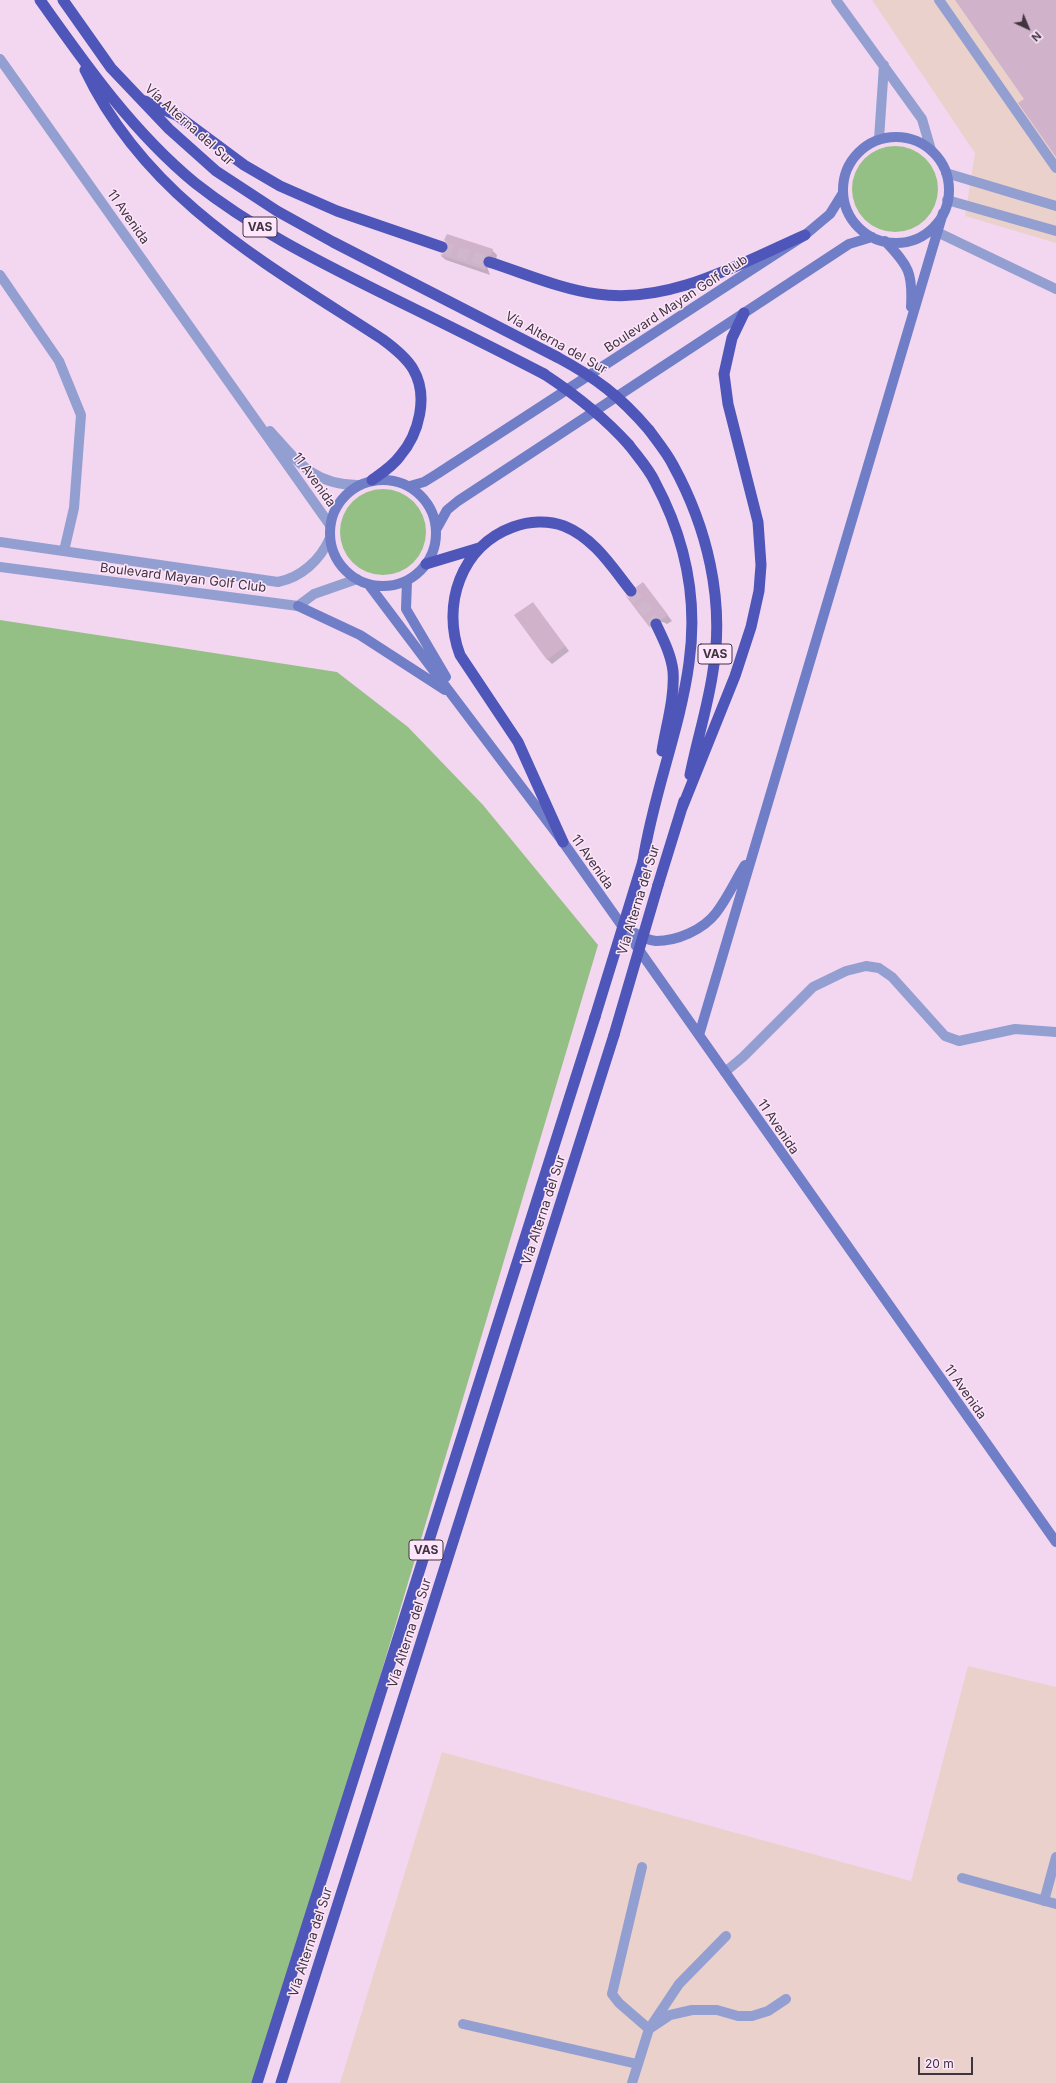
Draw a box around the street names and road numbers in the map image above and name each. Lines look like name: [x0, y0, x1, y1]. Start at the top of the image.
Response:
street label: Vía Alterna del Sur: [141, 81, 237, 169]
street label: 11 Avenida: [104, 187, 152, 247]
road number: VAS: [243, 217, 277, 237]
street label: Boulevard Mayan Golf Club: [602, 252, 750, 356]
street label: Vía Alterna del Sur: [502, 309, 610, 377]
street label: 11 Avenida: [289, 450, 339, 510]
street label: Boulevard Mayan Golf Club: [99, 560, 267, 596]
road number: VAS: [698, 644, 732, 664]
street label: 11 Avenida: [568, 832, 616, 892]
street label: Vía Alterna del Sur: [615, 843, 663, 957]
street label: 11 Avenida: [754, 1097, 802, 1157]
street label: Vía Alterna del Sur: [519, 1153, 569, 1267]
street label: 11 Avenida: [941, 1362, 989, 1422]
road number: VAS: [409, 1540, 443, 1560]
street label: Vía Alterna del Sur: [385, 1576, 435, 1690]
street label: Vía Alterna del Sur: [286, 1885, 336, 1999]

